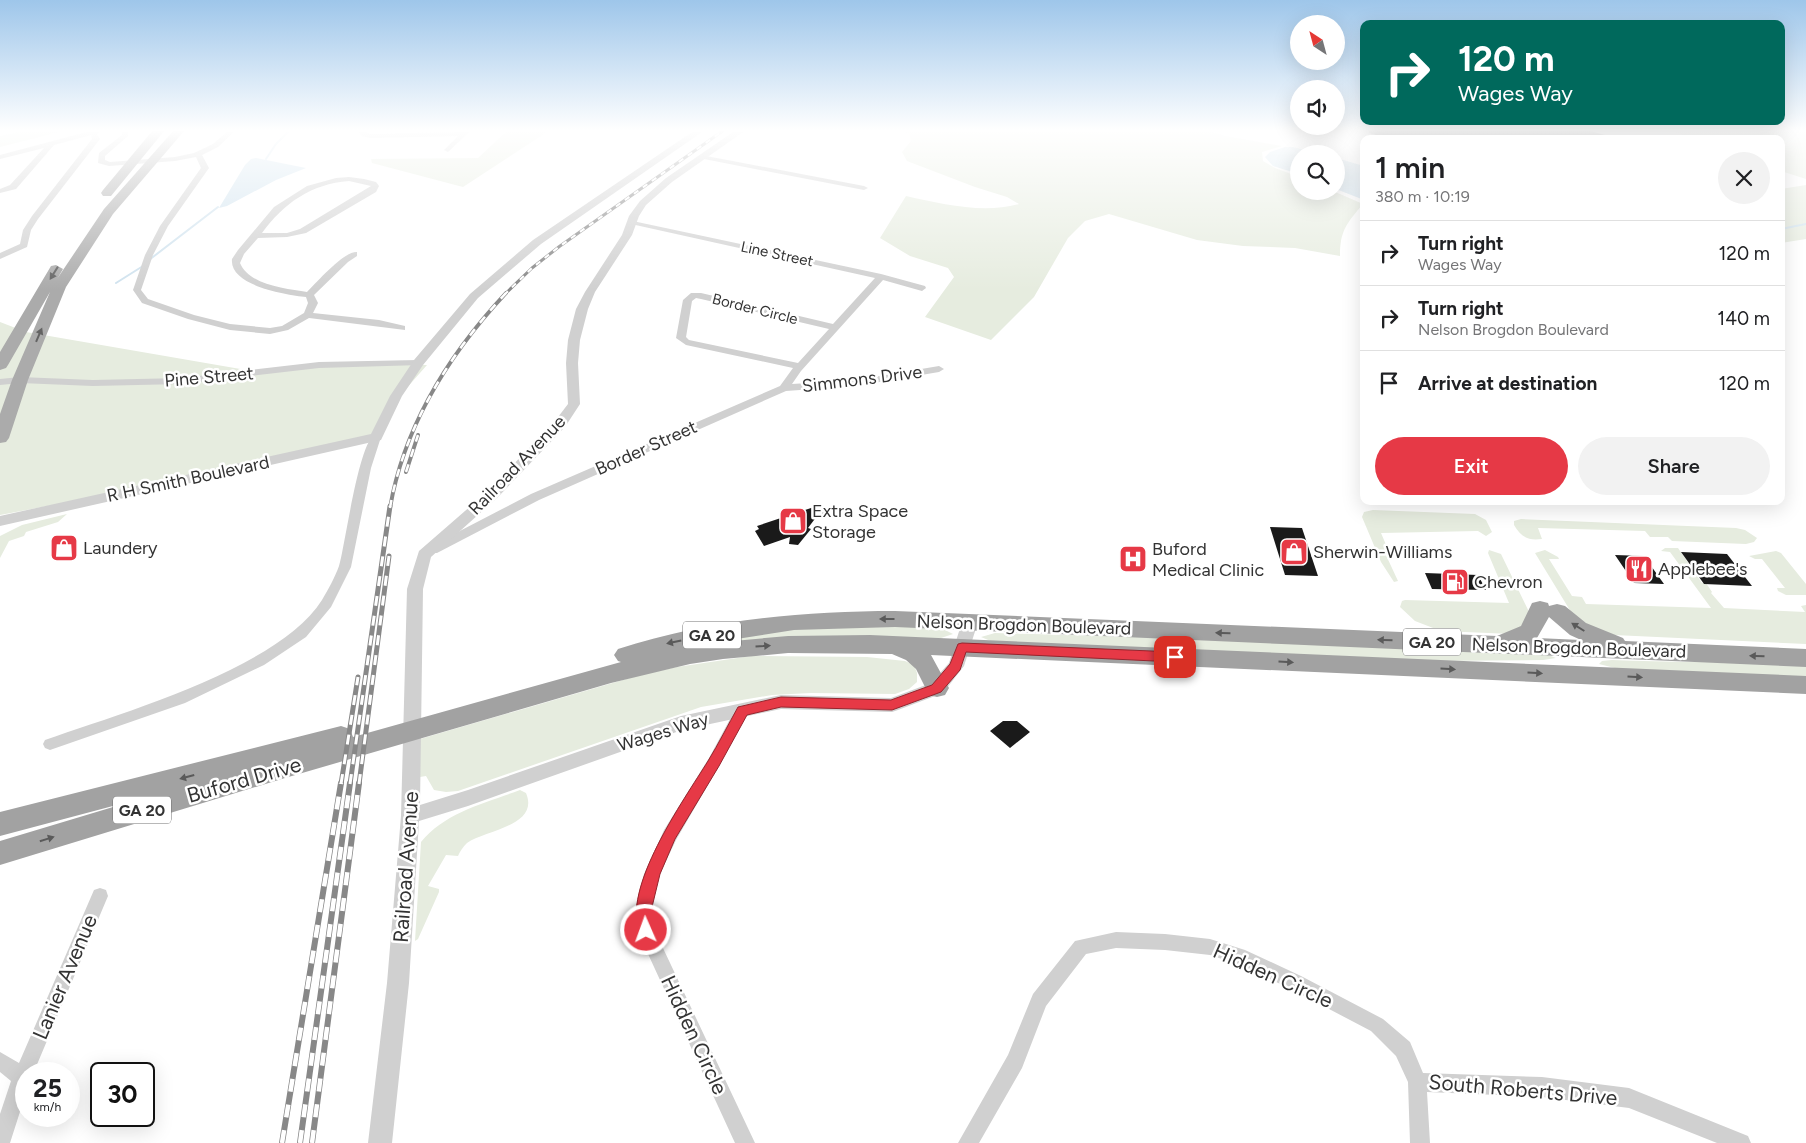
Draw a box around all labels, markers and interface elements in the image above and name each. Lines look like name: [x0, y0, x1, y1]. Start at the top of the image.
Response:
north arrow: [1290, 15, 1345, 70]
map controls: [1290, 15, 1345, 200]
text: 120 m: [1458, 38, 1555, 80]
icon: right: [1375, 40, 1440, 105]
button: sound: [1290, 80, 1345, 135]
text: Wages Way: [1458, 80, 1573, 107]
button: search: [1290, 145, 1345, 200]
text: 1 min: [1375, 149, 1445, 186]
button: close: [1718, 152, 1770, 204]
text: 380 m · 10:19: [1375, 187, 1470, 206]
text: Turn right: [1418, 232, 1504, 255]
street label: Line Street: [739, 238, 815, 271]
icon: right: [1375, 239, 1403, 267]
text: 120 m: [1718, 242, 1770, 265]
text: Wages Way: [1418, 255, 1502, 274]
one-way arrow: [49, 267, 58, 280]
street label: Border Circle: [710, 290, 800, 328]
text: Turn right: [1418, 297, 1504, 320]
icon: right: [1375, 304, 1403, 332]
text: 140 m: [1717, 307, 1770, 330]
text: Nelson Brogdon Boulevard: [1418, 320, 1609, 339]
one-way arrow: [36, 328, 44, 342]
street label: Simmons Drive: [801, 361, 923, 397]
street label: Pine Street: [164, 362, 255, 392]
icon: arrive: [1375, 369, 1403, 397]
text: Arrive at destination: [1418, 372, 1597, 395]
text: 120 m: [1718, 372, 1770, 395]
street label: Railroad Avenue: [464, 410, 570, 519]
street label: Border Street: [592, 416, 700, 480]
button: Exit: [1375, 437, 1568, 495]
button: Share: [1578, 437, 1770, 495]
street label: R H Smith Boulevard: [105, 451, 271, 507]
place label: Extra Space Storage: [812, 500, 908, 543]
shop icon: Extra Space Storage: [778, 506, 808, 536]
shop icon: Laundery: [49, 533, 79, 563]
place label: Laundery: [83, 537, 158, 559]
shop icon: Sherwin-Williams: [1279, 537, 1309, 567]
place label: Buford Medical Clinic: [1152, 538, 1264, 581]
place label: Sherwin-Williams: [1313, 541, 1452, 563]
hospital icon: Buford Medical Clinic: [1118, 544, 1148, 574]
restaurant icon: Applebee's: [1624, 554, 1654, 584]
place label: Applebee's: [1658, 558, 1747, 580]
fuel station icon: Chevron: [1440, 567, 1470, 597]
place label: Chevron: [1474, 571, 1543, 593]
street label: Nelson Brogdon Boulevard: [916, 610, 1132, 640]
one-way arrow: [878, 615, 894, 623]
road number: GA 20: [683, 622, 741, 648]
one-way arrow: [1571, 623, 1585, 632]
road number: GA 20: [1403, 628, 1461, 656]
one-way arrow: [1215, 629, 1231, 637]
street label: Nelson Brogdon Boulevard: [1471, 633, 1687, 663]
pin: [1154, 636, 1196, 678]
one-way arrow: [1377, 636, 1393, 644]
one-way arrow: [666, 638, 681, 646]
one-way arrow: [755, 641, 771, 649]
icon: arrive: [1161, 643, 1189, 671]
one-way arrow: [1749, 651, 1765, 659]
one-way arrow: [1278, 658, 1294, 666]
one-way arrow: [1440, 665, 1456, 673]
one-way arrow: [1527, 669, 1543, 677]
one-way arrow: [1627, 674, 1643, 682]
street label: Wages Way: [615, 708, 712, 756]
street label: Buford Drive: [184, 751, 304, 808]
one-way arrow: [180, 773, 195, 781]
street label: Railroad Avenue: [388, 790, 423, 944]
road number: GA 20: [113, 796, 171, 824]
one-way arrow: [39, 835, 54, 843]
position arrow: [619, 903, 671, 955]
street label: Lanier Avenue: [27, 911, 102, 1043]
street label: Hidden Circle: [1210, 938, 1337, 1013]
street label: Hidden Circle: [656, 971, 733, 1098]
speed limit sign: 30: [90, 1062, 155, 1127]
street label: South Roberts Drive: [1428, 1069, 1618, 1110]
text: 25: [33, 1073, 62, 1103]
text: km/h: [34, 1100, 61, 1114]

